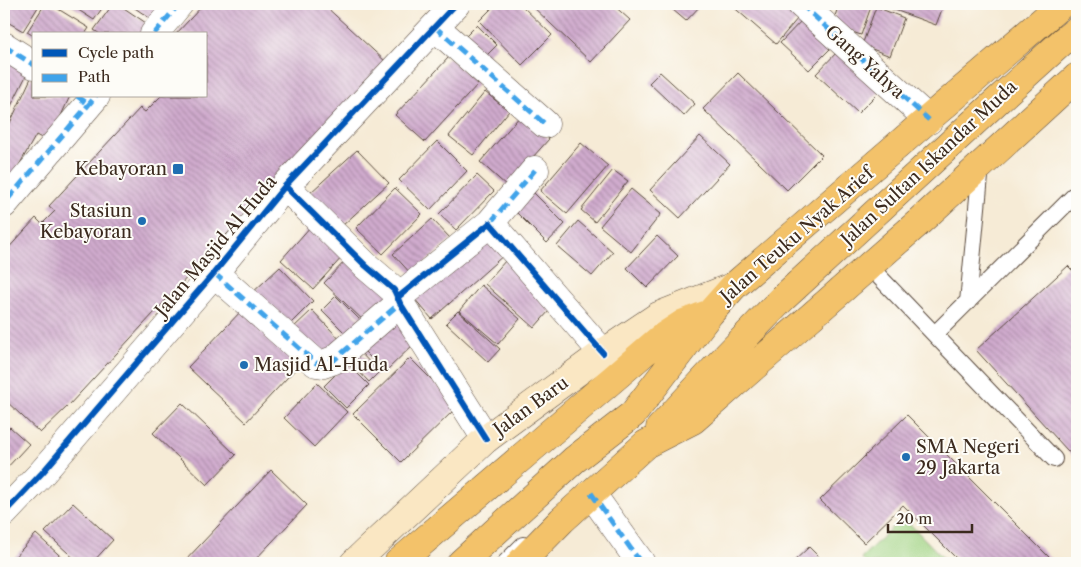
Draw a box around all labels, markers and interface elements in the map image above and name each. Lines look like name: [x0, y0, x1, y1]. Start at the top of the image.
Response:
street label: Gang Yahya: [821, 21, 910, 104]
legend: [32, 32, 208, 98]
text: Cycle path: [78, 43, 155, 62]
text: Path: [78, 67, 111, 86]
street label: Jalan Sultan Iskandar Muda: [834, 75, 1022, 253]
place label: Kebayoran: [75, 158, 167, 180]
street label: Jalan Teuku Nyak Arief: [714, 161, 880, 309]
marker: Kebayoran: [171, 162, 185, 176]
street label: Jalan Masjid Al Huda: [149, 170, 282, 323]
place label: Stasiun Kebayoran: [40, 200, 132, 243]
marker: Stasiun Kebayoran: [136, 215, 148, 227]
place label: Masjid Al-Huda: [254, 354, 389, 376]
marker: Masjid Al-Huda: [238, 359, 250, 371]
street label: Jalan Baru: [487, 371, 573, 442]
place label: SMA Negeri 29 Jakarta: [916, 436, 1020, 479]
marker: SMA Negeri 29 Jakarta: [900, 451, 912, 463]
scale bar: [888, 502, 972, 534]
text: 20 m: [896, 509, 932, 528]

